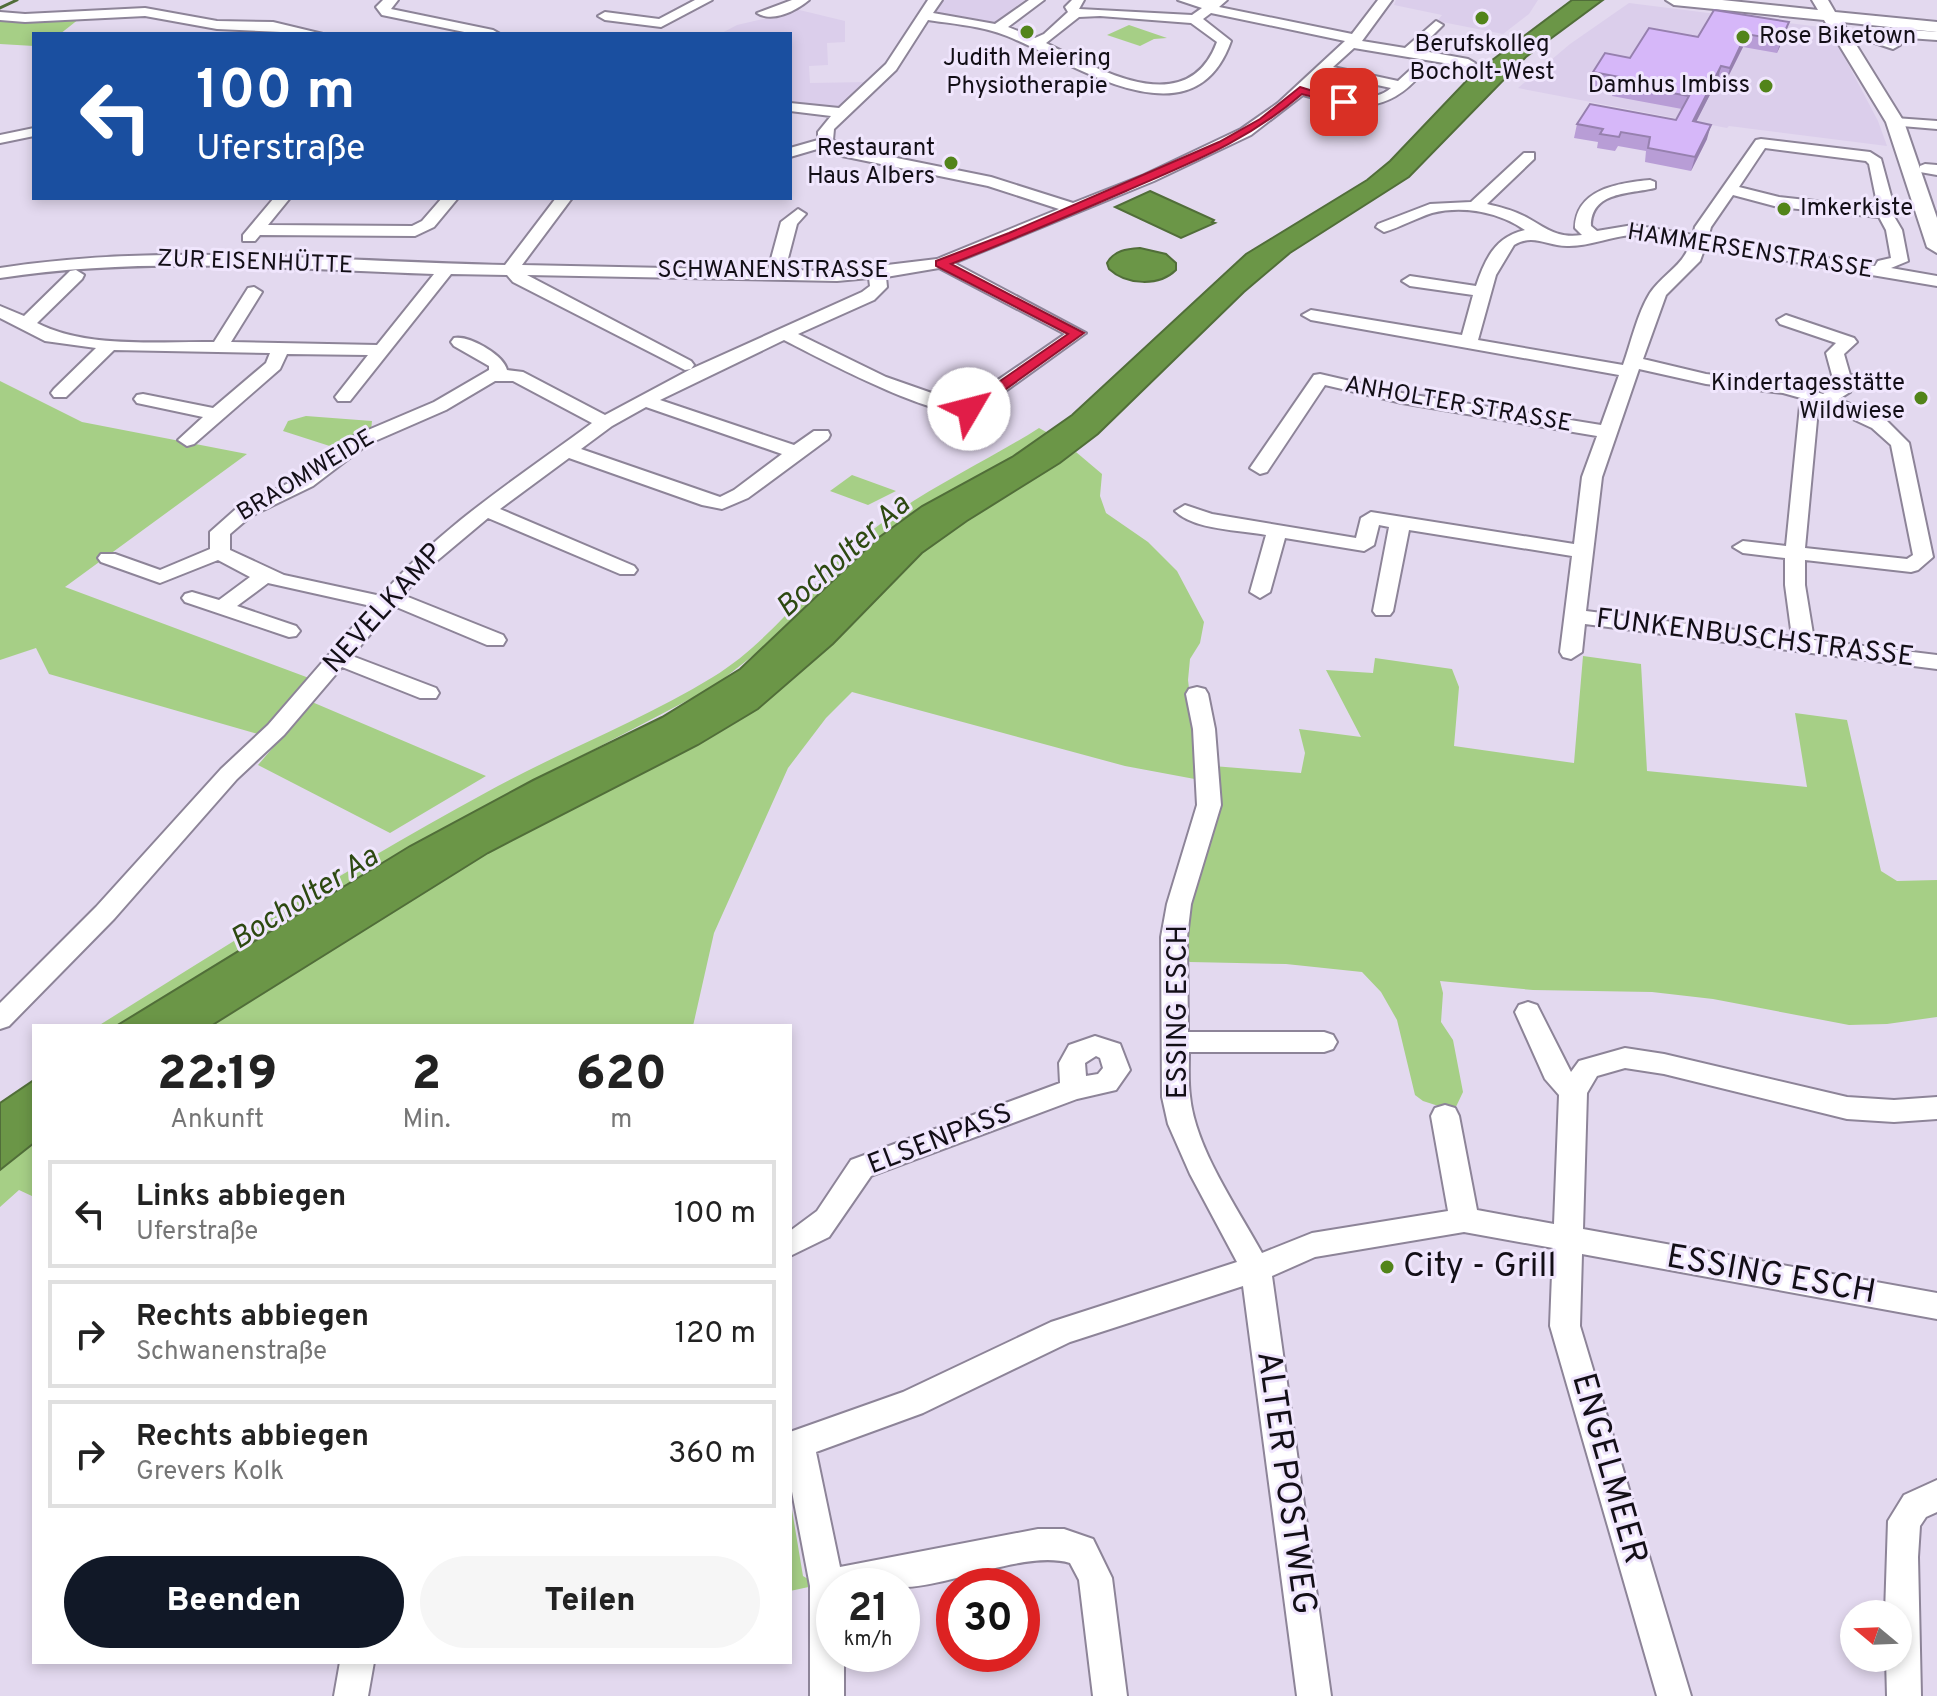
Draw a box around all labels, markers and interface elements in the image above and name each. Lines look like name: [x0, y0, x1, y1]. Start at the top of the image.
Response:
marker: Berufskolleg Bocholt-West: [1473, 9, 1491, 27]
place label: Rose Biketown: [1759, 22, 1916, 52]
marker: Judith Meiering Physiotherapie: [1018, 23, 1036, 41]
marker: Rose Biketown: [1734, 28, 1752, 46]
place label: Berufskolleg Bocholt-West: [1410, 30, 1554, 88]
place label: Judith Meiering Physiotherapie: [943, 44, 1111, 102]
text: 100 m: [196, 58, 355, 128]
icon: left: [64, 64, 168, 168]
pin: [1310, 68, 1378, 136]
place label: Damhus Imbiss: [1588, 71, 1750, 101]
marker: Damhus Imbiss: [1757, 77, 1775, 95]
icon: arrive: [1322, 80, 1366, 124]
text: Uferstraße: [196, 127, 365, 173]
place label: Restaurant Haus Albers: [807, 134, 935, 192]
marker: Restaurant Haus Albers: [942, 154, 960, 172]
place label: Imkerkiste: [1800, 194, 1913, 224]
marker: Imkerkiste: [1775, 200, 1793, 218]
street label: HAMMERSENSTRASSE: [1625, 218, 1875, 286]
street label: ZUR EISENHÜTTE: [157, 243, 354, 281]
street label: SCHWANENSTRASSE: [657, 256, 889, 286]
position arrow: [927, 367, 1011, 451]
place label: Kindertagesstätte Wildwiese: [1711, 369, 1905, 427]
street label: ANHOLTER STRASSE: [1342, 370, 1574, 440]
marker: Kindertagesstätte Wildwiese: [1912, 389, 1930, 407]
street label: BRAOMWEIDE: [232, 423, 380, 529]
water label: Bocholter Aa: [769, 487, 919, 627]
street label: NEVELKAMP: [316, 536, 452, 682]
street label: FUNKENBUSCHSTRASSE: [1594, 602, 1916, 676]
water label: Bocholter Aa: [224, 839, 386, 959]
street label: ESSING ESCH: [1161, 925, 1197, 1099]
text: 22:19: [157, 1046, 277, 1106]
text: 2: [412, 1046, 441, 1106]
text: 620: [576, 1046, 667, 1106]
street label: ELSENPASS: [863, 1096, 1017, 1184]
text: Ankunft: [170, 1104, 264, 1137]
text: Min.: [402, 1104, 451, 1137]
text: m: [610, 1104, 632, 1137]
text: Links abbiegen: [136, 1179, 346, 1216]
icon: left: [68, 1192, 112, 1236]
text: 100 m: [674, 1196, 756, 1233]
text: Uferstraße: [136, 1216, 258, 1249]
street label: ESSING ESCH: [1663, 1236, 1879, 1316]
place label: City - Grill: [1403, 1246, 1556, 1289]
marker: City - Grill: [1378, 1258, 1396, 1276]
text: Rechts abbiegen: [136, 1299, 369, 1336]
icon: right: [68, 1312, 112, 1356]
text: 120 m: [675, 1316, 756, 1353]
text: Schwanenstraße: [136, 1336, 327, 1369]
street label: ALTER POSTWEG: [1245, 1348, 1325, 1618]
street label: ENGELMEER: [1560, 1368, 1656, 1570]
text: Rechts abbiegen: [136, 1419, 369, 1456]
icon: right: [68, 1432, 112, 1476]
text: 360 m: [668, 1436, 756, 1473]
text: Grevers Kolk: [136, 1456, 284, 1489]
button: Beenden: [64, 1556, 404, 1648]
button: Teilen: [420, 1556, 760, 1648]
speed limit sign: 30: [936, 1568, 1040, 1672]
text: 21: [848, 1585, 888, 1635]
north arrow: [1840, 1600, 1912, 1672]
map controls: [1840, 1600, 1912, 1672]
text: km/h: [844, 1627, 892, 1653]

